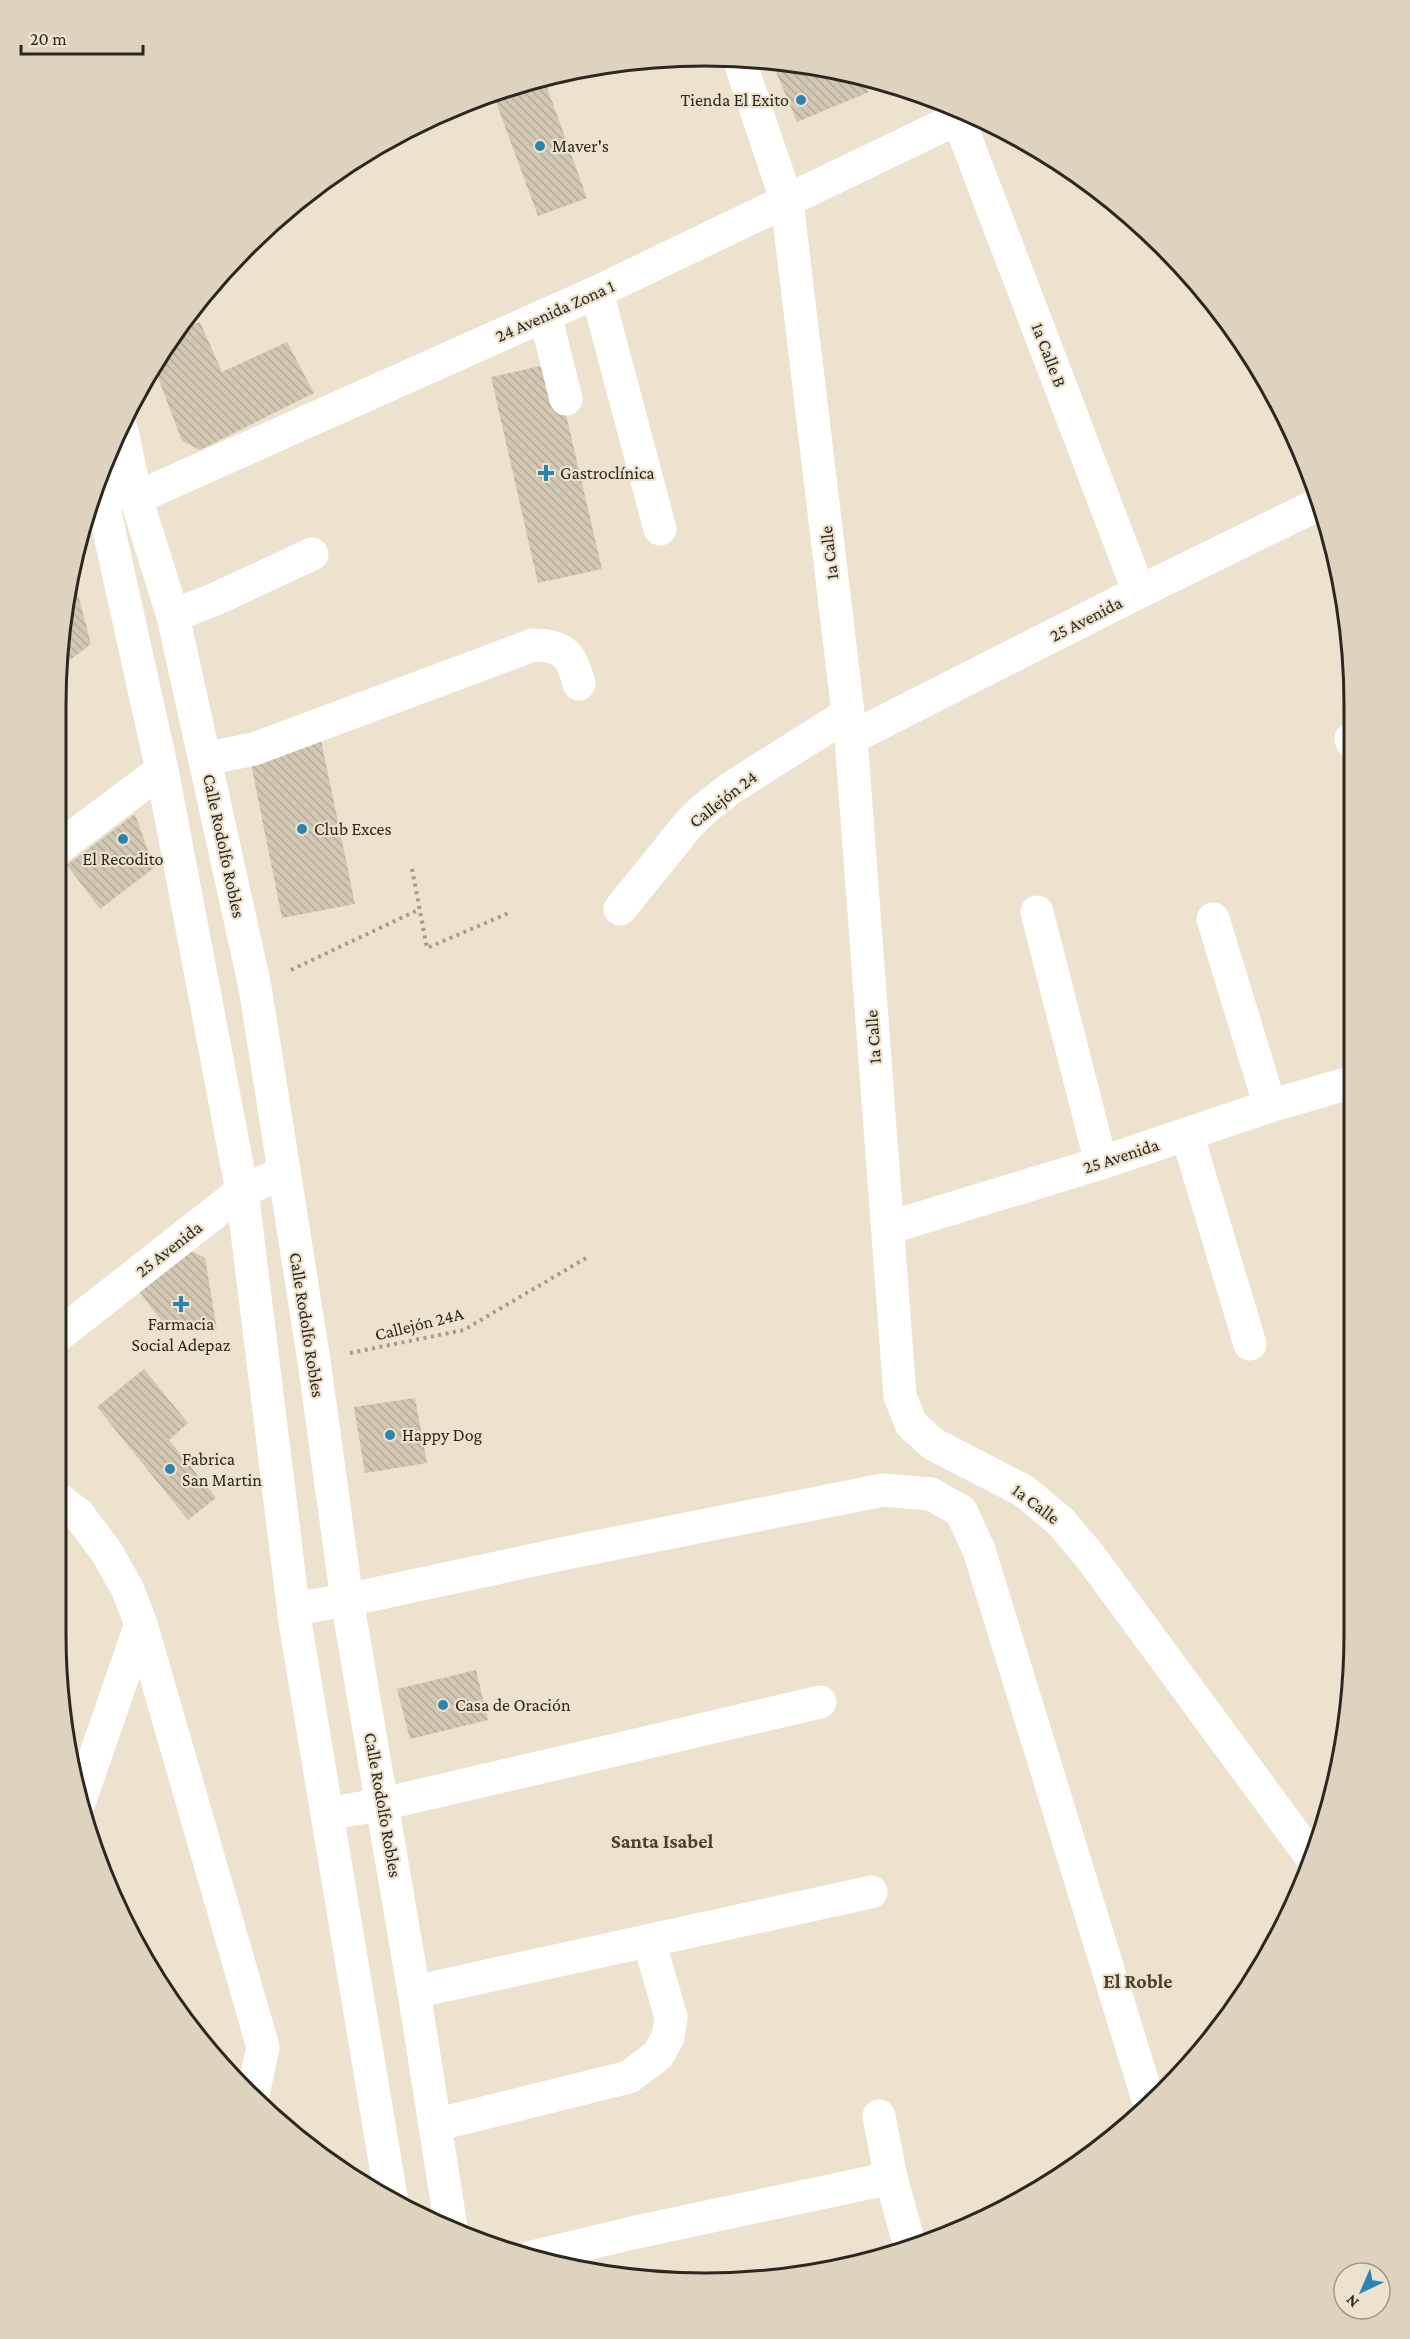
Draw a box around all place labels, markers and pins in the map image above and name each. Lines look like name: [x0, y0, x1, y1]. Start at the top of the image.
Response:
place label: Tienda El Exito: [680, 90, 789, 110]
marker: Tienda El Exito: [794, 93, 808, 107]
place label: Maver's: [552, 136, 609, 156]
marker: Maver's: [533, 139, 547, 153]
place label: Gastroclínica: [560, 463, 655, 483]
marker: Gastroclínica: [537, 464, 555, 482]
place label: Club Exces: [314, 819, 392, 839]
marker: Club Exces: [295, 822, 309, 836]
marker: El Recodito: [116, 832, 130, 846]
place label: El Recodito: [83, 849, 163, 869]
marker: Farmacia Social Adepaz: [174, 1297, 188, 1311]
place label: Farmacia Social Adepaz: [132, 1314, 231, 1355]
place label: Happy Dog: [402, 1425, 483, 1445]
marker: Happy Dog: [383, 1428, 397, 1442]
place label: Fabrica San Martin: [182, 1449, 262, 1490]
marker: Fabrica San Martin: [163, 1462, 177, 1476]
place label: Casa de Oración: [455, 1695, 571, 1715]
marker: Casa de Oración: [436, 1698, 450, 1712]

